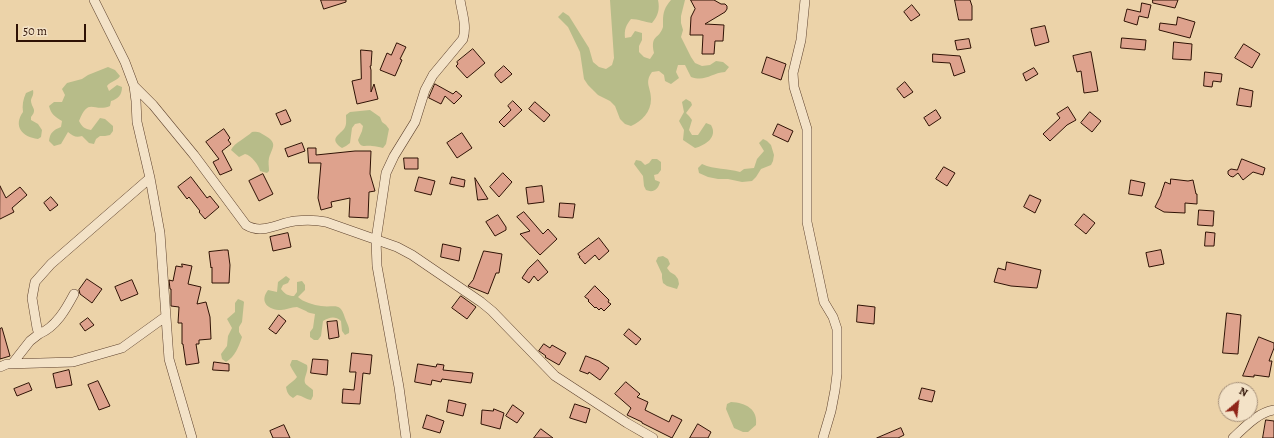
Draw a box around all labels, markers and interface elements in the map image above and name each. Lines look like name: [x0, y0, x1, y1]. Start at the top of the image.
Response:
scale bar: [18, 16, 88, 42]
text: 50 m: [23, 23, 47, 39]
north arrow: [1218, 382, 1258, 422]
text: N: [1236, 383, 1250, 400]

